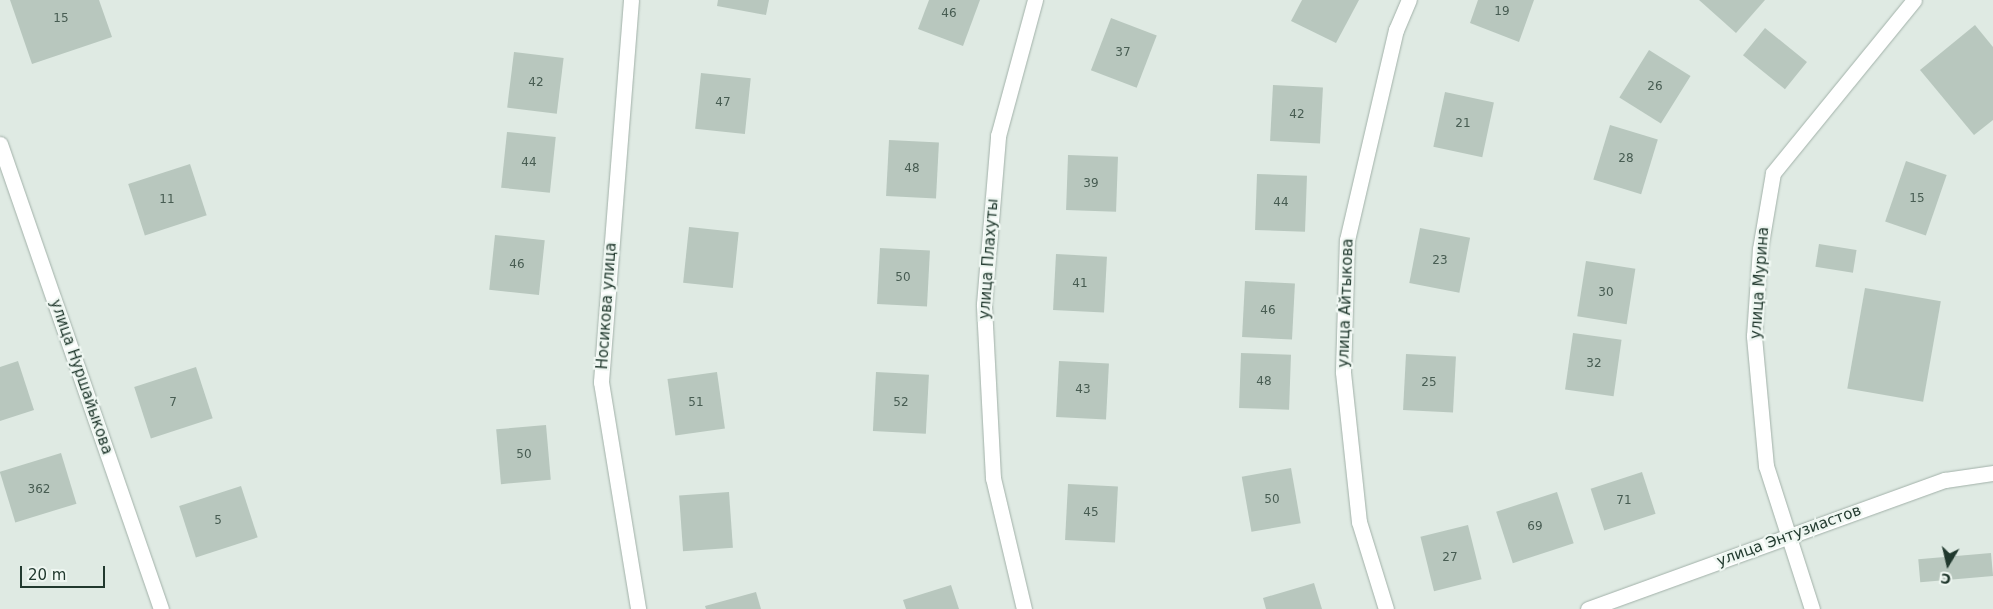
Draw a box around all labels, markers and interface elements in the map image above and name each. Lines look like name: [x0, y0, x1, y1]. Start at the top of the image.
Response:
house number: 19: [1494, 5, 1510, 19]
house number: 46: [941, 7, 957, 21]
house number: 15: [53, 12, 69, 26]
house number: 37: [1115, 46, 1131, 60]
house number: 42: [528, 76, 544, 90]
house number: 26: [1647, 80, 1663, 94]
house number: 47: [715, 96, 731, 110]
house number: 42: [1289, 108, 1305, 122]
house number: 21: [1455, 117, 1471, 131]
house number: 28: [1618, 152, 1634, 166]
house number: 44: [521, 156, 537, 170]
house number: 48: [904, 162, 920, 176]
house number: 39: [1083, 177, 1099, 191]
house number: 15: [1909, 192, 1925, 206]
house number: 11: [159, 193, 175, 207]
house number: 44: [1273, 196, 1289, 210]
street label: улица Плахуты: [976, 198, 1002, 320]
street label: улица Мурина: [1747, 226, 1773, 340]
street label: улица Айтыкова: [1335, 238, 1357, 368]
street label: Носикова улица: [594, 242, 620, 370]
house number: 23: [1432, 254, 1448, 268]
house number: 46: [509, 258, 525, 272]
house number: 50: [895, 271, 911, 285]
house number: 41: [1072, 277, 1088, 291]
house number: 30: [1598, 286, 1614, 300]
street label: улица Нуршайыкова: [46, 297, 116, 457]
house number: 46: [1260, 304, 1276, 318]
house number: 32: [1586, 357, 1602, 371]
house number: 48: [1256, 375, 1272, 389]
house number: 25: [1421, 376, 1437, 390]
house number: 43: [1075, 383, 1091, 397]
house number: 7: [169, 396, 177, 410]
house number: 51: [688, 396, 704, 410]
house number: 52: [893, 396, 909, 410]
house number: 50: [516, 448, 532, 462]
house number: 362: [28, 483, 50, 497]
house number: 50: [1264, 493, 1280, 507]
house number: 71: [1616, 494, 1632, 508]
street label: улица Энтузиастов: [1714, 502, 1864, 570]
house number: 45: [1083, 506, 1099, 520]
house number: 5: [214, 514, 222, 528]
house number: 69: [1527, 520, 1543, 534]
north arrow: [1923, 539, 1973, 589]
house number: 27: [1442, 551, 1458, 565]
scale bar: [22, 556, 108, 588]
text: 20 m: [28, 566, 66, 584]
text: С: [1939, 570, 1952, 588]

